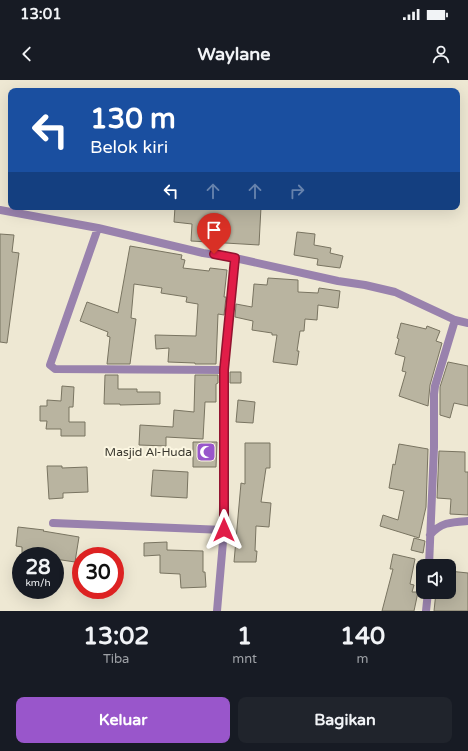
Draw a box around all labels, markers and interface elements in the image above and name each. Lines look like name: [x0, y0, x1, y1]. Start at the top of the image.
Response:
text: 13:01: [20, 5, 62, 23]
icon: back: [16, 43, 38, 65]
text: Waylane: [198, 43, 270, 65]
icon: person: [430, 43, 452, 65]
text: 130 m: [90, 102, 176, 136]
icon: left: [24, 104, 76, 156]
text: Belok kiri: [90, 136, 168, 158]
icon: left: [160, 180, 182, 202]
icon: ahead: [202, 180, 224, 202]
icon: ahead: [244, 180, 266, 202]
icon: right: [286, 180, 308, 202]
pin: [197, 213, 231, 254]
icon: arrive: [203, 219, 225, 241]
mosque icon: Masjid Al-Huda: [195, 441, 217, 463]
place label: Masjid Al-Huda: [105, 445, 192, 459]
position arrow: [203, 509, 245, 551]
speed limit sign: 30: [72, 547, 124, 599]
text: 28: [25, 556, 51, 580]
map controls: [416, 559, 456, 599]
button: sound: [416, 559, 456, 599]
text: km/h: [25, 577, 51, 589]
text: 13:02: [83, 622, 149, 651]
text: 1: [237, 622, 252, 651]
text: 140: [340, 622, 385, 651]
text: Tiba: [103, 651, 129, 667]
text: mnt: [232, 651, 257, 667]
text: m: [357, 651, 368, 667]
button: Keluar: [16, 697, 230, 743]
button: Bagikan: [238, 697, 452, 743]

